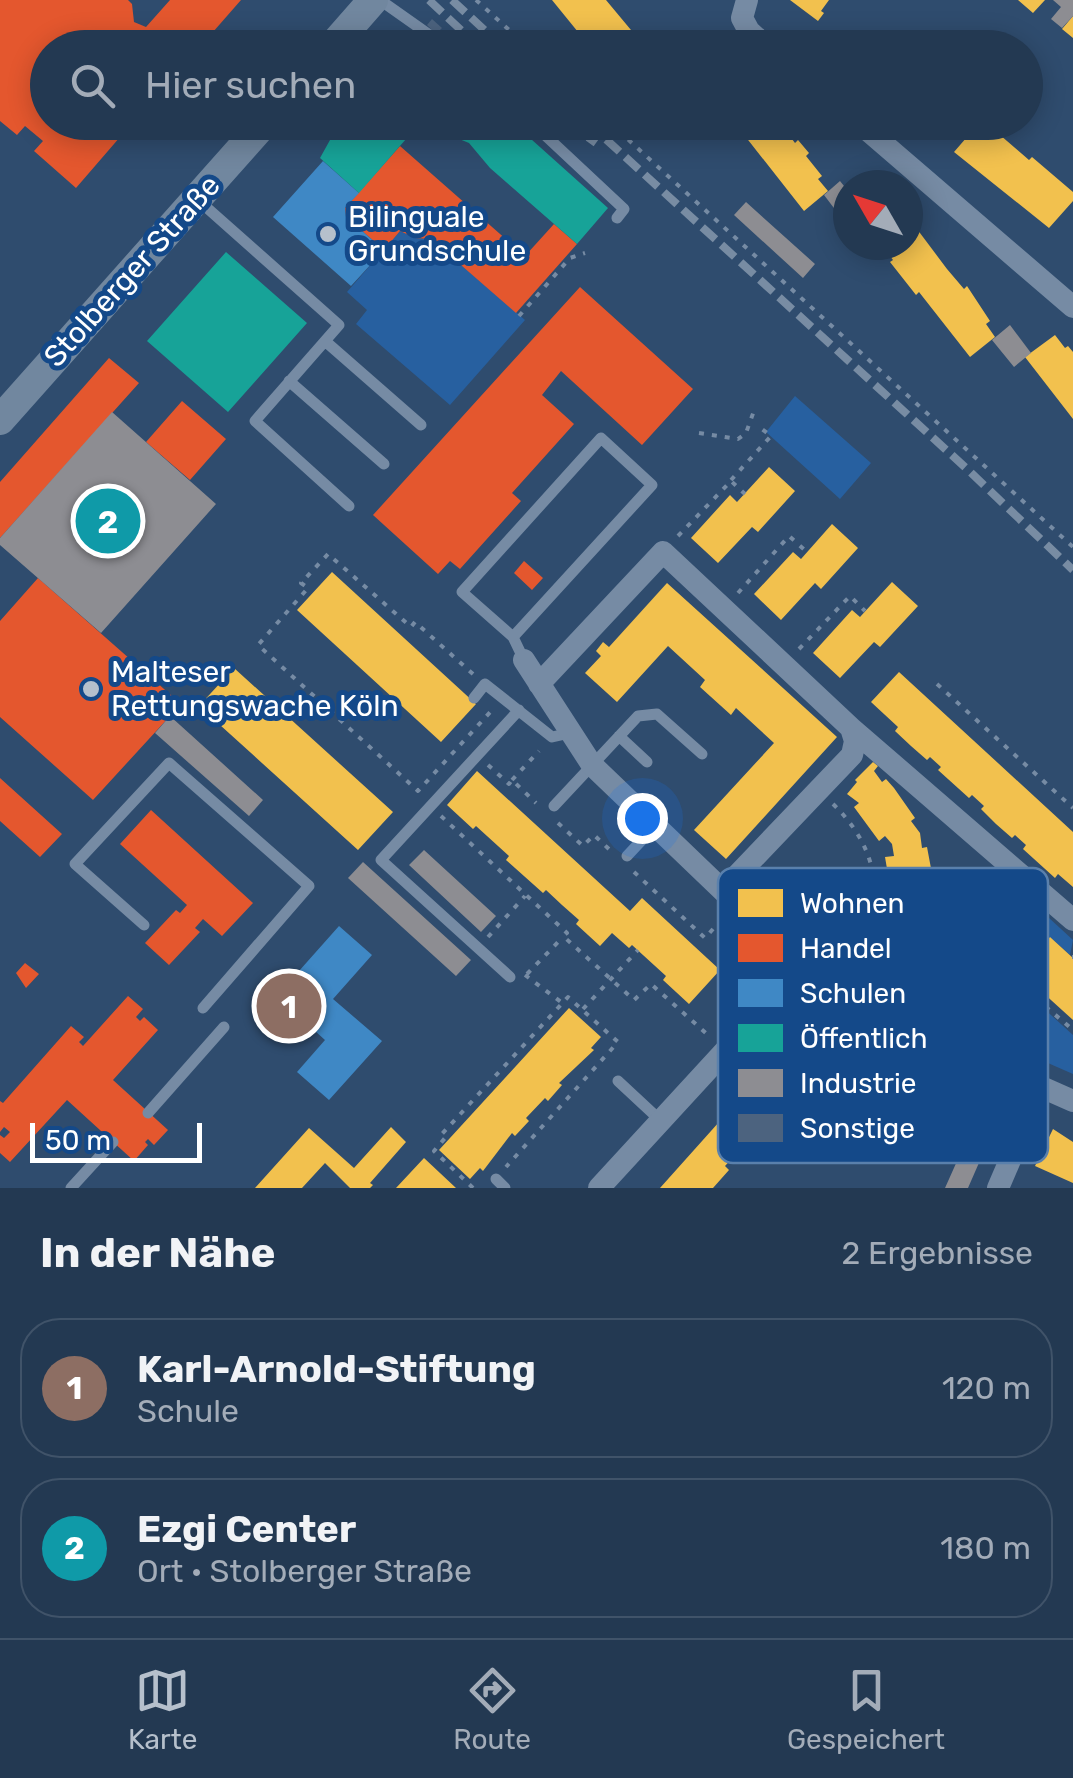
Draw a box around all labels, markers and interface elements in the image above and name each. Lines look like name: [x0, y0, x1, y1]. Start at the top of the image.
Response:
search box: [30, 30, 1043, 140]
icon: search: [65, 58, 120, 113]
text: Hier suchen: [145, 62, 356, 108]
street label: Stolberger Straße: [36, 168, 228, 374]
north arrow: [833, 170, 923, 260]
place label: Bilinguale Grundschule: [348, 199, 526, 269]
marker: Bilinguale Grundschule: [317, 223, 339, 245]
pin: 2: [76, 484, 140, 558]
place label: Malteser Rettungswache Köln: [111, 654, 399, 724]
marker: Malteser Rettungswache Köln: [80, 678, 102, 700]
your location: [617, 793, 668, 844]
legend: [718, 868, 1048, 1163]
text: Wohnen: [800, 887, 905, 920]
text: Handel: [800, 932, 892, 965]
pin: 1: [256, 968, 322, 1044]
text: Schulen: [800, 977, 906, 1010]
text: Öffentlich: [800, 1022, 928, 1055]
text: Industrie: [800, 1067, 916, 1100]
text: Sonstige: [800, 1112, 915, 1145]
scale bar: [30, 1118, 202, 1162]
text: 50 m: [45, 1124, 111, 1157]
text: In der Nähe: [40, 1228, 275, 1278]
text: 2 Ergebnisse: [841, 1234, 1033, 1272]
text: Karl-Arnold-Stiftung: [137, 1346, 536, 1392]
text: 1: [67, 1369, 82, 1407]
text: 120 m: [942, 1369, 1031, 1407]
text: Schule: [137, 1392, 239, 1430]
text: Ezgi Center: [137, 1506, 356, 1552]
text: 2: [64, 1529, 85, 1567]
text: 180 m: [940, 1529, 1031, 1567]
text: Ort · Stolberger Straße: [137, 1552, 472, 1590]
tab: Karte: [128, 1663, 197, 1756]
tab: Route: [453, 1663, 531, 1756]
tab: Gespeichert: [787, 1663, 945, 1756]

